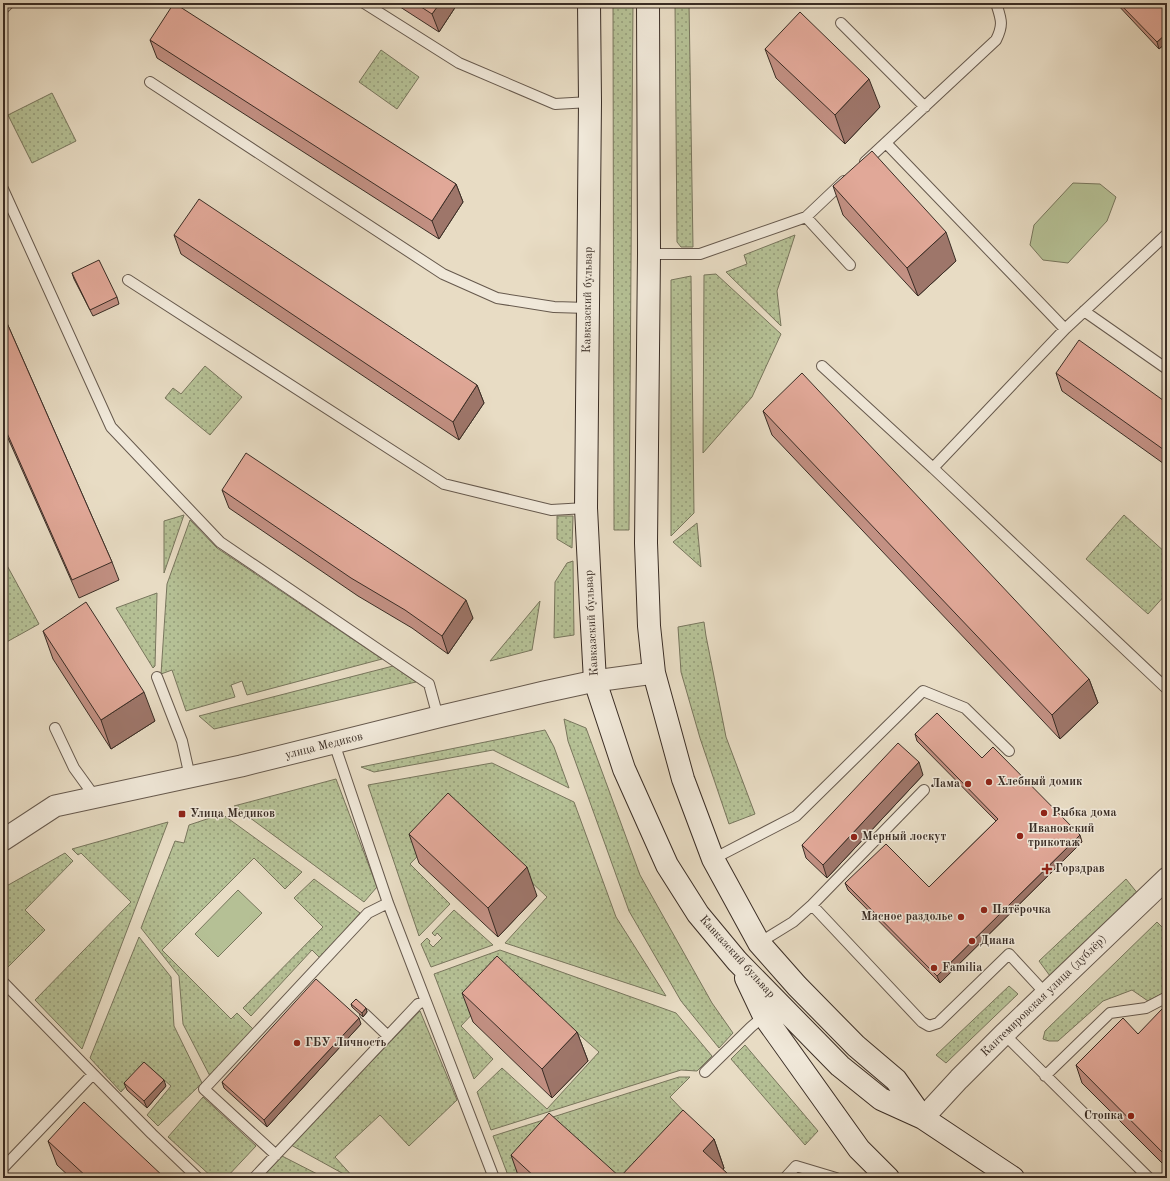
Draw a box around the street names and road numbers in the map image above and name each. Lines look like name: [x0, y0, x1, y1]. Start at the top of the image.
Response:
street label: Кавказский бульвар: [581, 247, 595, 353]
street label: Кавказский бульвар: [583, 570, 601, 676]
street label: улица Медиков: [284, 730, 364, 761]
street label: Кавказский бульвар: [697, 913, 777, 1001]
street label: Кантемировская улица (дублёр): [978, 932, 1109, 1059]

